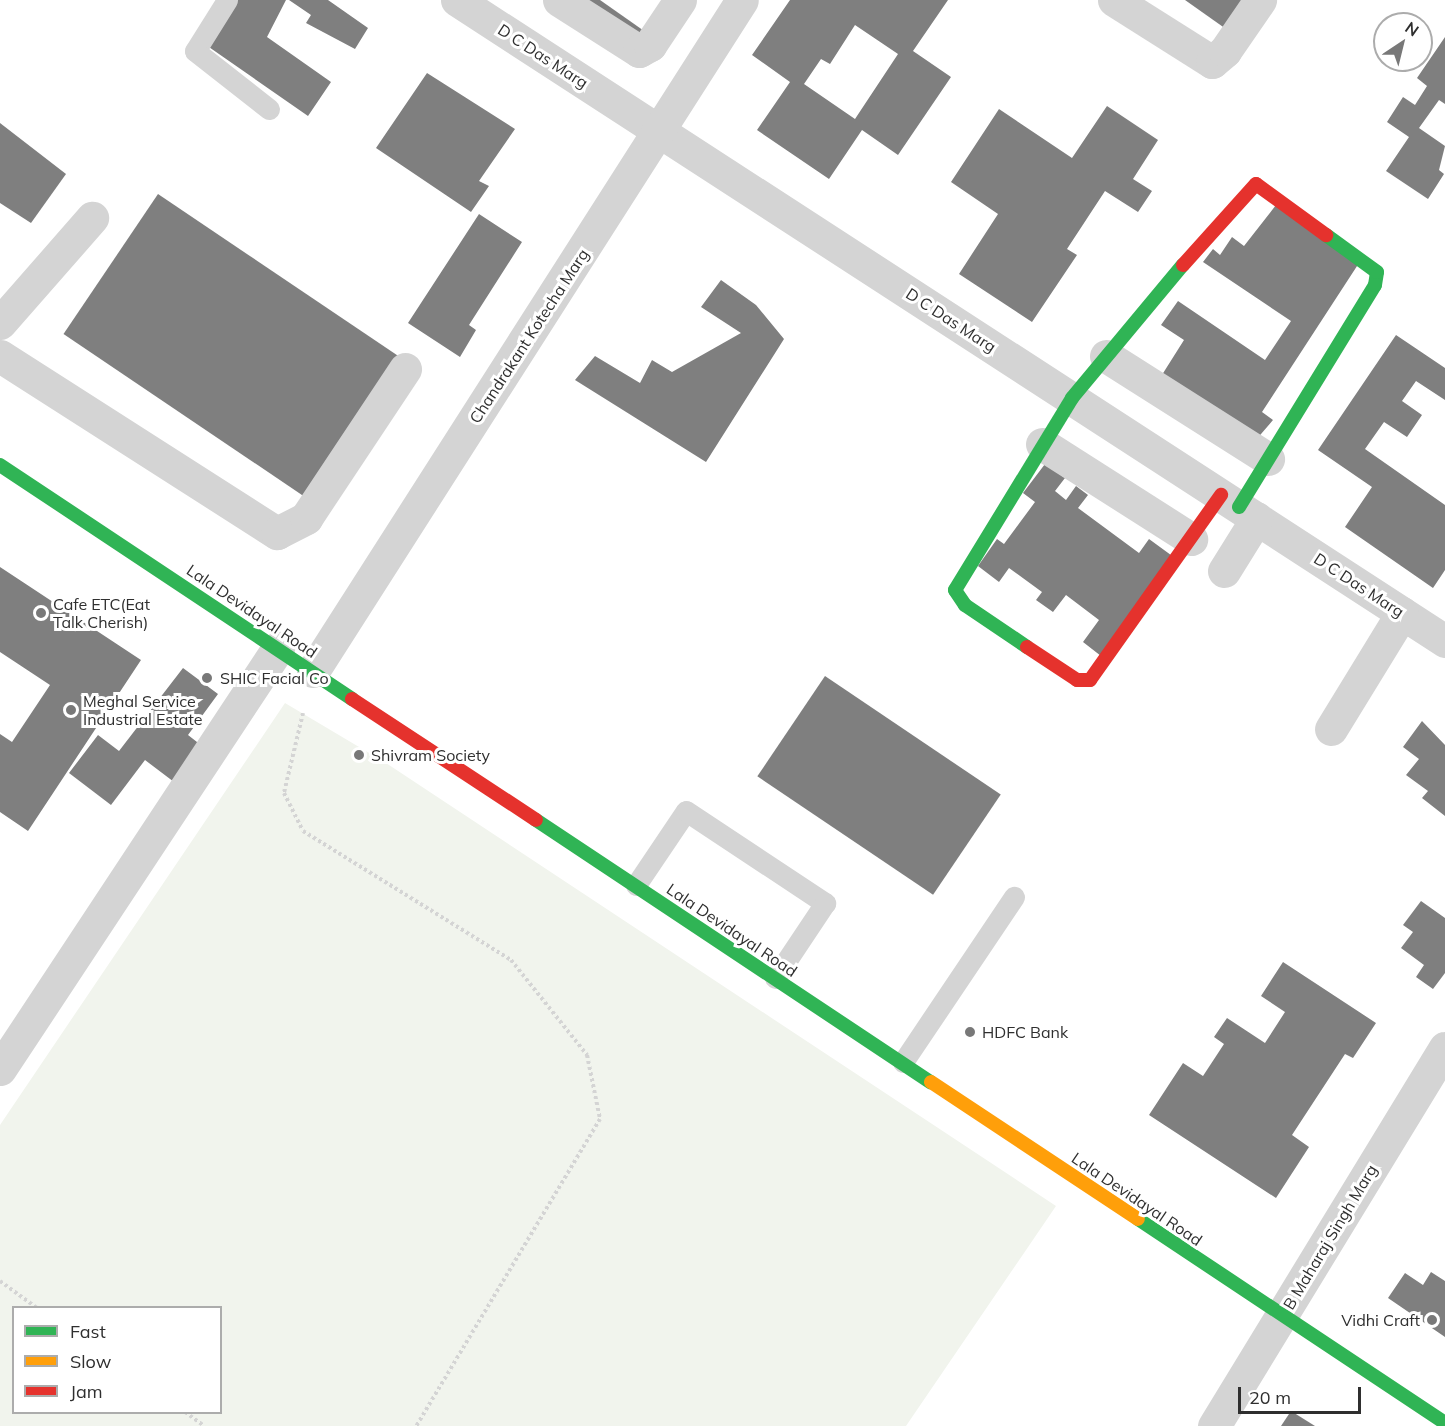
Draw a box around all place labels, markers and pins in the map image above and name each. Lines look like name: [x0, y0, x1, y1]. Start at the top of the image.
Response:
place label: Cafe ETC(Eat Talk Cherish): [53, 594, 150, 632]
marker: Cafe ETC(Eat Talk Cherish): [34, 606, 48, 620]
place label: SHIC Facial Co: [220, 668, 329, 688]
marker: SHIC Facial Co: [198, 669, 216, 687]
place label: Meghal Service Industrial Estate: [83, 691, 203, 729]
marker: Meghal Service Industrial Estate: [64, 703, 78, 717]
place label: Shivram Society: [371, 745, 490, 765]
marker: Shivram Society: [352, 748, 366, 762]
place label: HDFC Bank: [982, 1022, 1068, 1042]
marker: HDFC Bank: [963, 1025, 977, 1039]
place label: Vidhi Craft: [1341, 1310, 1420, 1330]
marker: Vidhi Craft: [1425, 1313, 1439, 1327]

